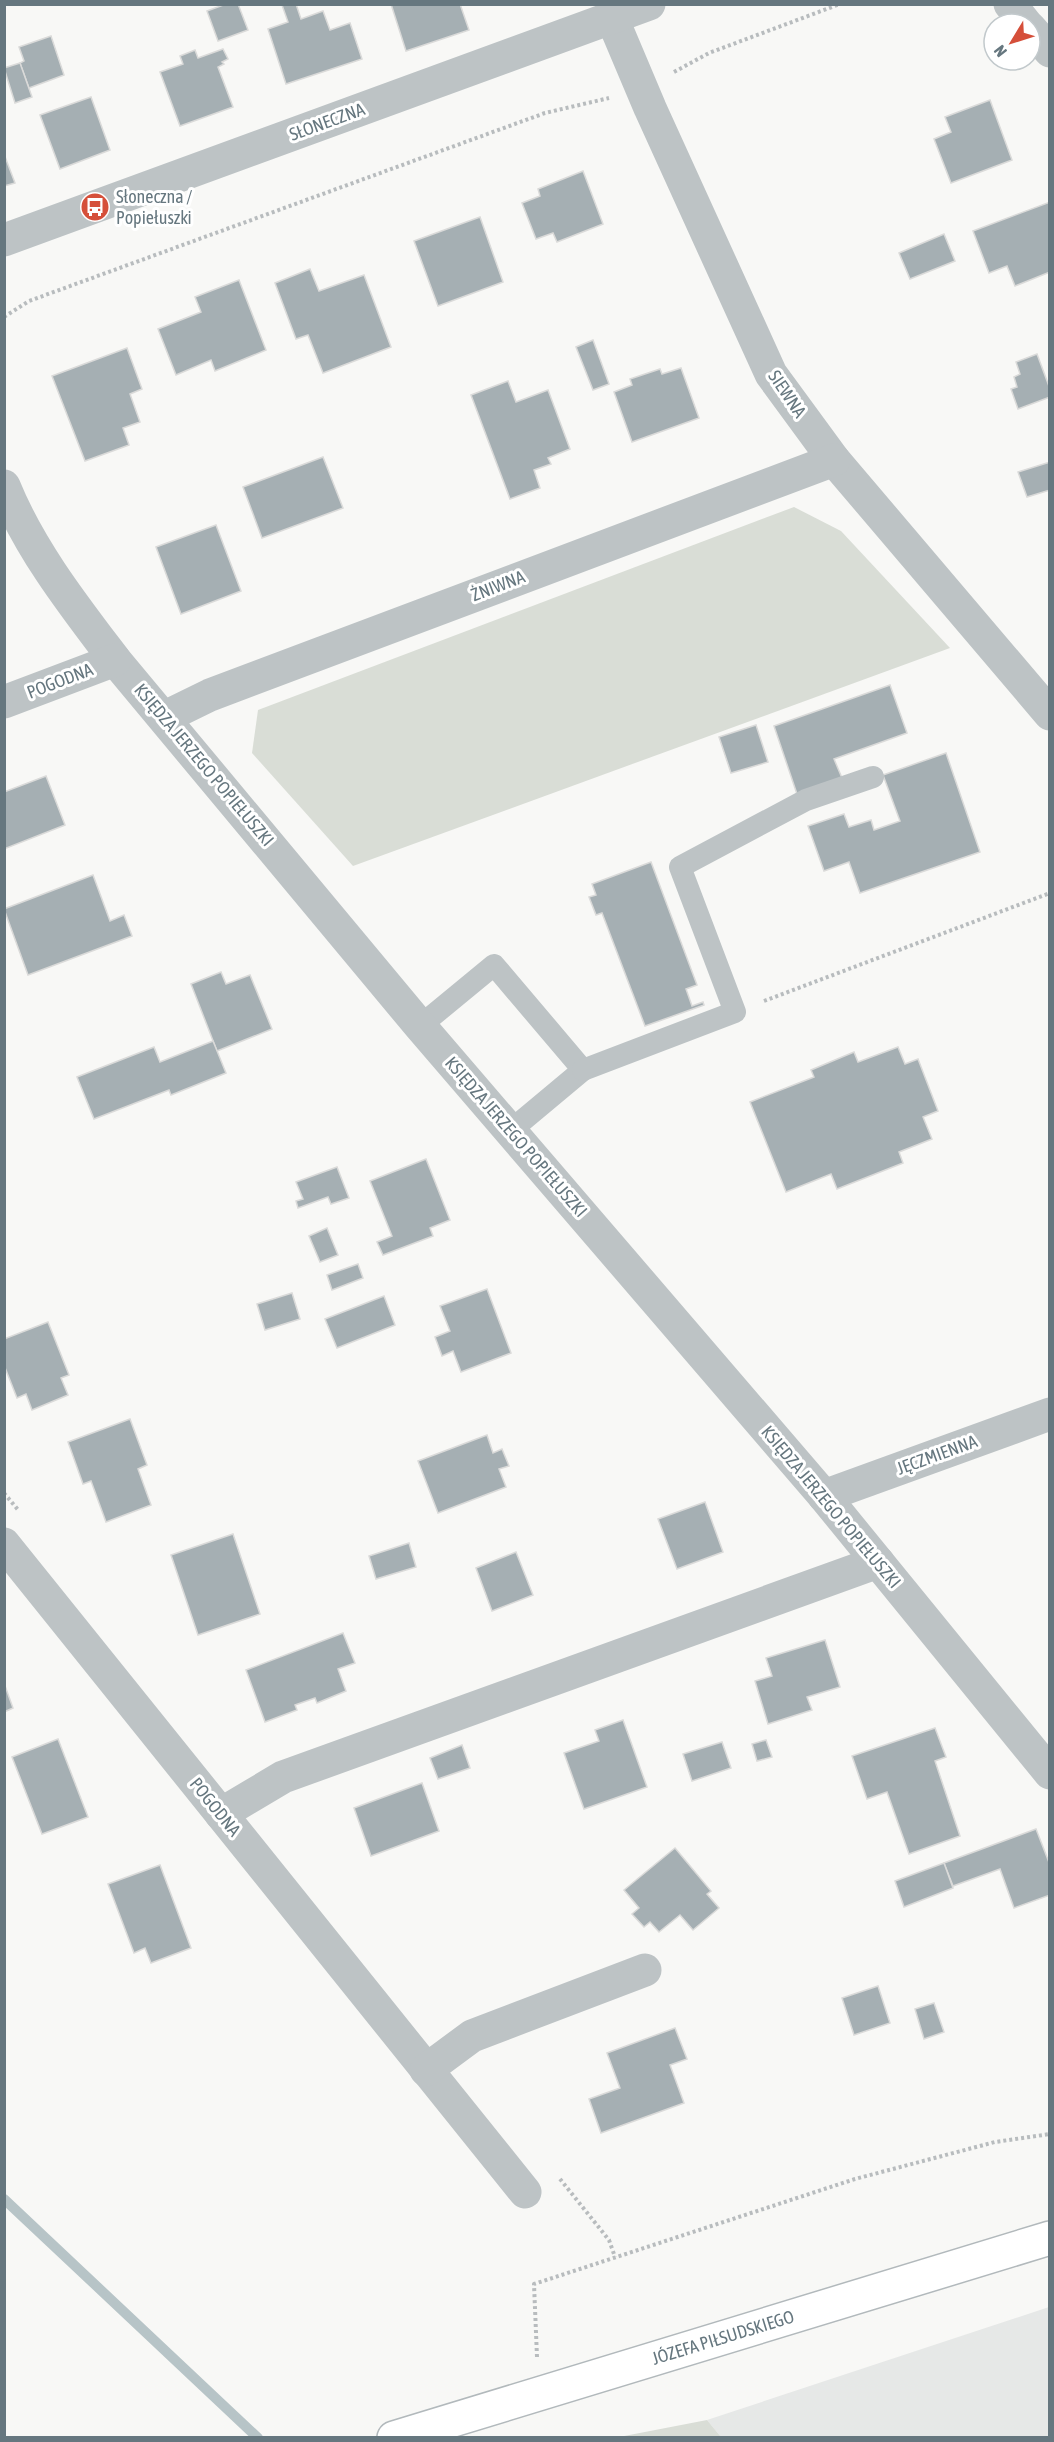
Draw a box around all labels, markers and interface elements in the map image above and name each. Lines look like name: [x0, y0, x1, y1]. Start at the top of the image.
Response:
north arrow: [982, 12, 1042, 72]
text: N: [990, 42, 1010, 61]
street label: SŁONECZNA: [286, 98, 368, 145]
place label: Słoneczna / Popiełuszki: [116, 186, 192, 228]
bus stop icon: Słoneczna / Popiełuszki: [79, 191, 111, 223]
street label: SIEWNA: [764, 366, 811, 421]
street label: ŻNIWNA: [468, 566, 528, 605]
street label: POGODNA: [24, 658, 96, 703]
street label: KSIĘDZA JERZEGO POPIEŁUSZKI: [130, 679, 278, 850]
street label: KSIĘDZA JERZEGO POPIEŁUSZKI: [441, 1052, 592, 1221]
street label: KSIĘDZA JERZEGO POPIEŁUSZKI: [757, 1421, 905, 1592]
street label: JĘCZMIENNA: [894, 1430, 980, 1479]
street label: POGODNA: [186, 1773, 245, 1840]
street label: JÓZEFA PIŁSUDSKIEGO: [649, 2306, 796, 2369]

